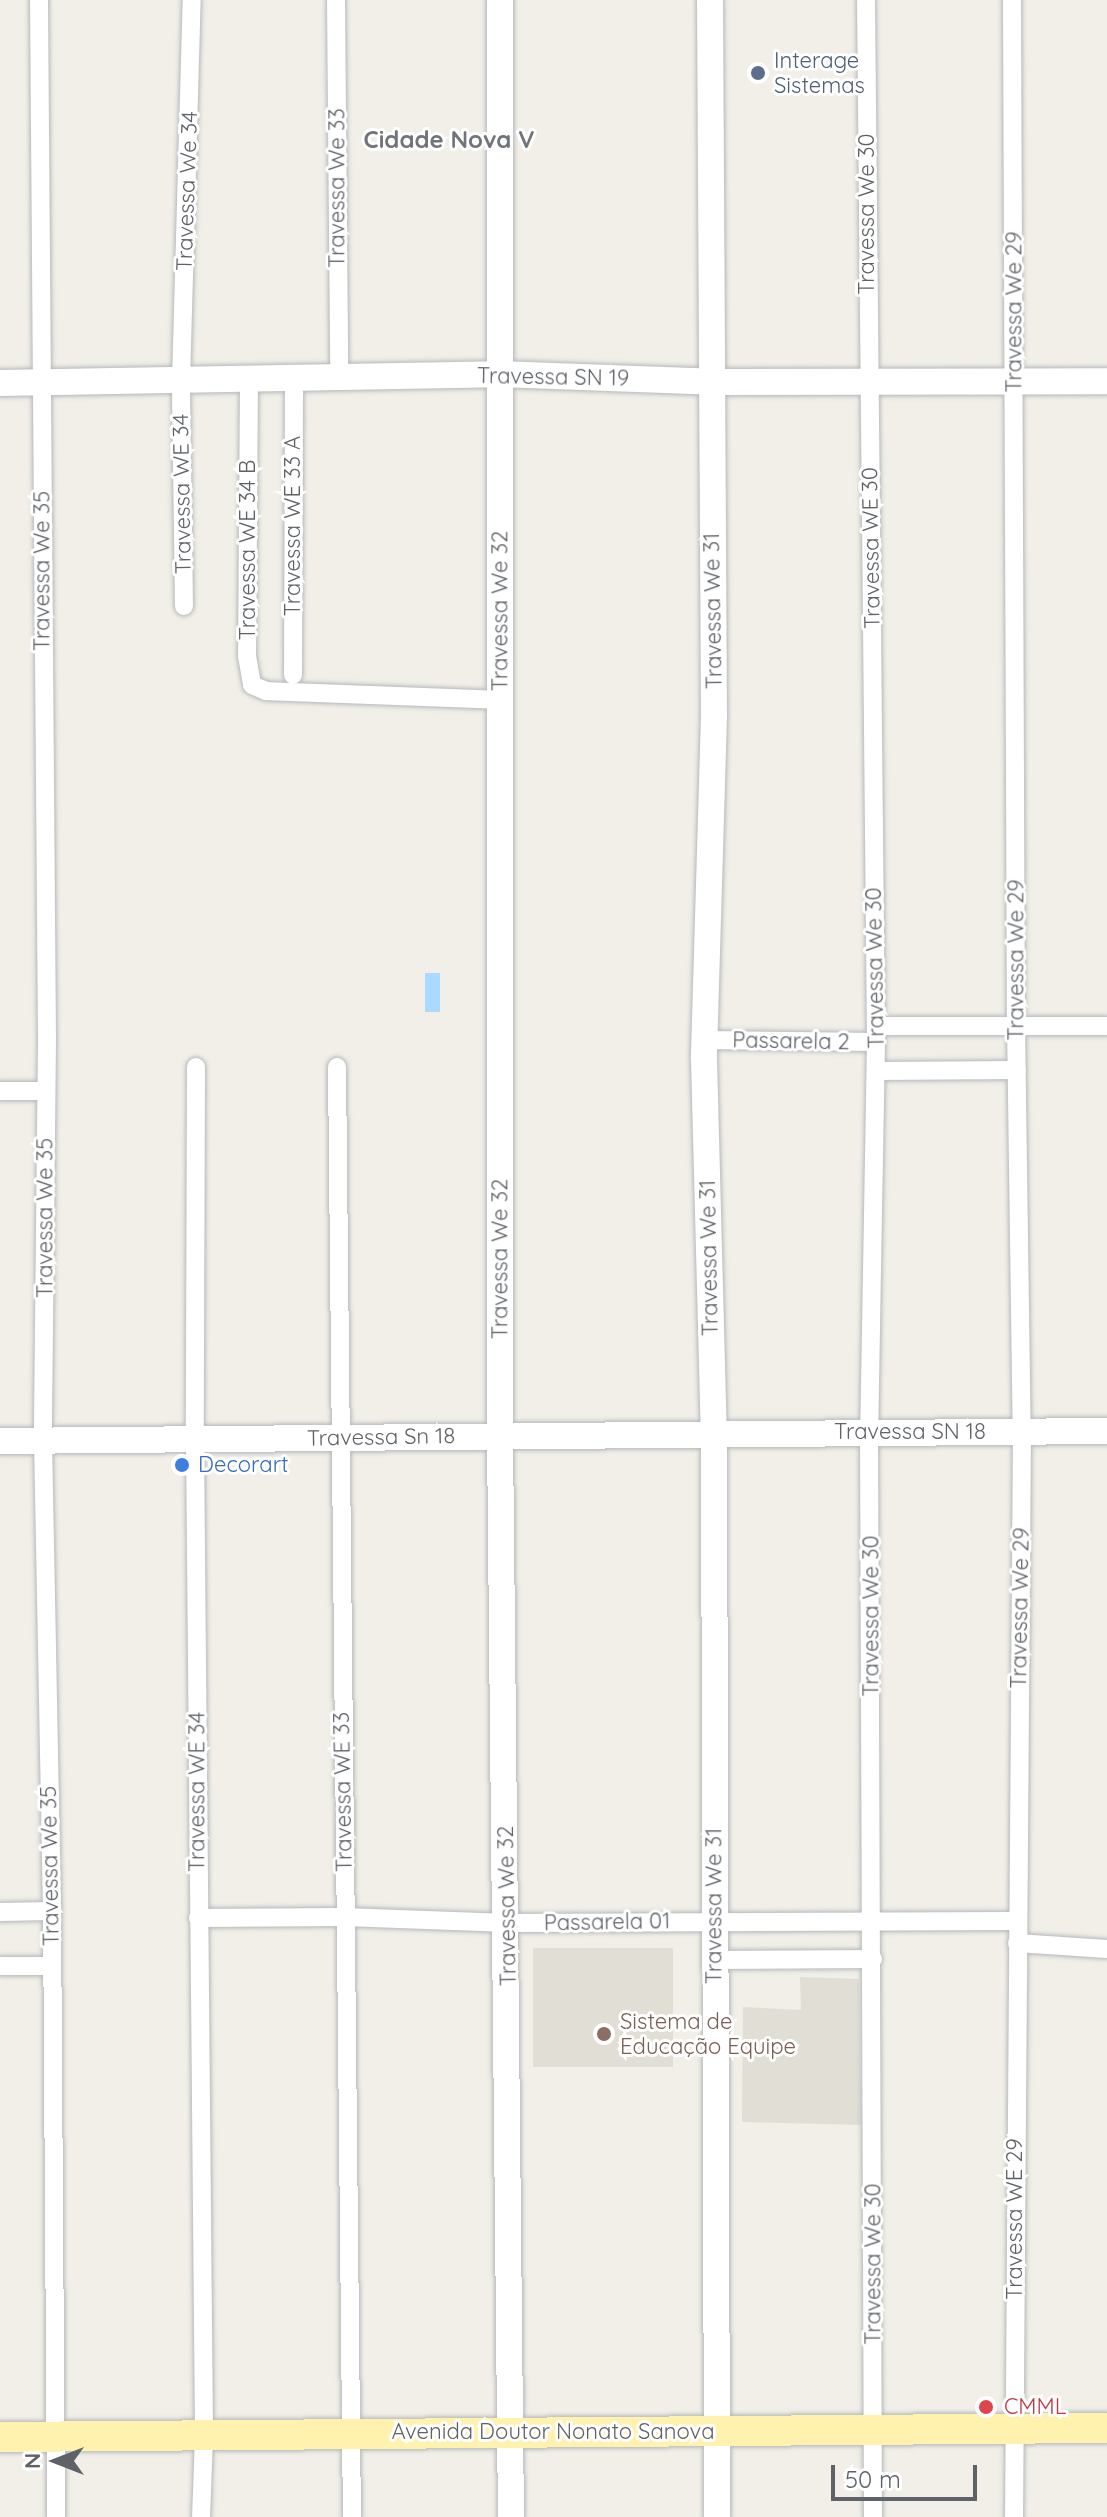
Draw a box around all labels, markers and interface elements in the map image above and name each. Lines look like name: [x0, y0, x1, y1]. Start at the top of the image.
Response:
place label: Interage Sistemas: [774, 47, 865, 98]
marker: Interage Sistemas: [749, 64, 767, 82]
street label: Travessa We 33: [324, 108, 350, 268]
street label: Travessa We 34: [171, 111, 203, 271]
district label: Cidade Nova V: [364, 126, 534, 154]
street label: Travessa We 30: [854, 133, 880, 295]
street label: Travessa We 29: [1001, 231, 1027, 393]
street label: Travessa SN 19: [477, 362, 629, 392]
street label: Travessa WE 34: [167, 414, 197, 574]
street label: Travessa WE 33 A: [280, 436, 306, 616]
street label: Travessa WE 34 B: [235, 460, 261, 640]
street label: Travessa WE 30: [856, 467, 886, 629]
street label: Travessa We 35: [29, 491, 55, 651]
street label: Travessa We 32: [487, 531, 513, 691]
street label: Travessa We 31: [698, 533, 728, 689]
street label: Travessa We 29: [1003, 879, 1029, 1041]
street label: Travessa We 30: [860, 887, 890, 1049]
street label: Passarela 2: [732, 1027, 850, 1055]
street label: Travessa We 35: [32, 1138, 58, 1298]
street label: Travessa We 32: [487, 1179, 513, 1339]
street label: Travessa We 31: [694, 1180, 724, 1336]
street label: Travessa SN 18: [834, 1419, 986, 1445]
street label: Travessa Sn 18: [307, 1423, 455, 1451]
place label: Decorart: [198, 1452, 289, 1478]
marker: Decorart: [173, 1456, 191, 1474]
street label: Travessa We 29: [1005, 1527, 1035, 1689]
street label: Travessa We 30: [858, 1535, 884, 1697]
street label: Travessa WE 34: [184, 1712, 210, 1872]
street label: Travessa WE 33: [328, 1712, 358, 1872]
street label: Travessa We 35: [35, 1786, 65, 1946]
street label: Travessa We 32: [492, 1826, 522, 1986]
street label: Travessa We 31: [701, 1828, 727, 1984]
street label: Passarela 01: [544, 1908, 670, 1936]
place label: Sistema de Educação Equipe: [620, 2008, 796, 2060]
marker: Sistema de Educação Equipe: [595, 2025, 613, 2043]
street label: Travessa WE 29: [1002, 2138, 1028, 2300]
street label: Travessa We 30: [860, 2183, 886, 2345]
place label: CMML: [1004, 2394, 1066, 2420]
marker: CMML: [975, 2396, 997, 2418]
street label: Avenida Doutor Nonato Sanova: [391, 2419, 715, 2445]
north arrow: [16, 2421, 96, 2501]
scale bar: [835, 2449, 981, 2499]
text: N: [18, 2453, 46, 2469]
text: 50 m: [845, 2464, 901, 2494]

